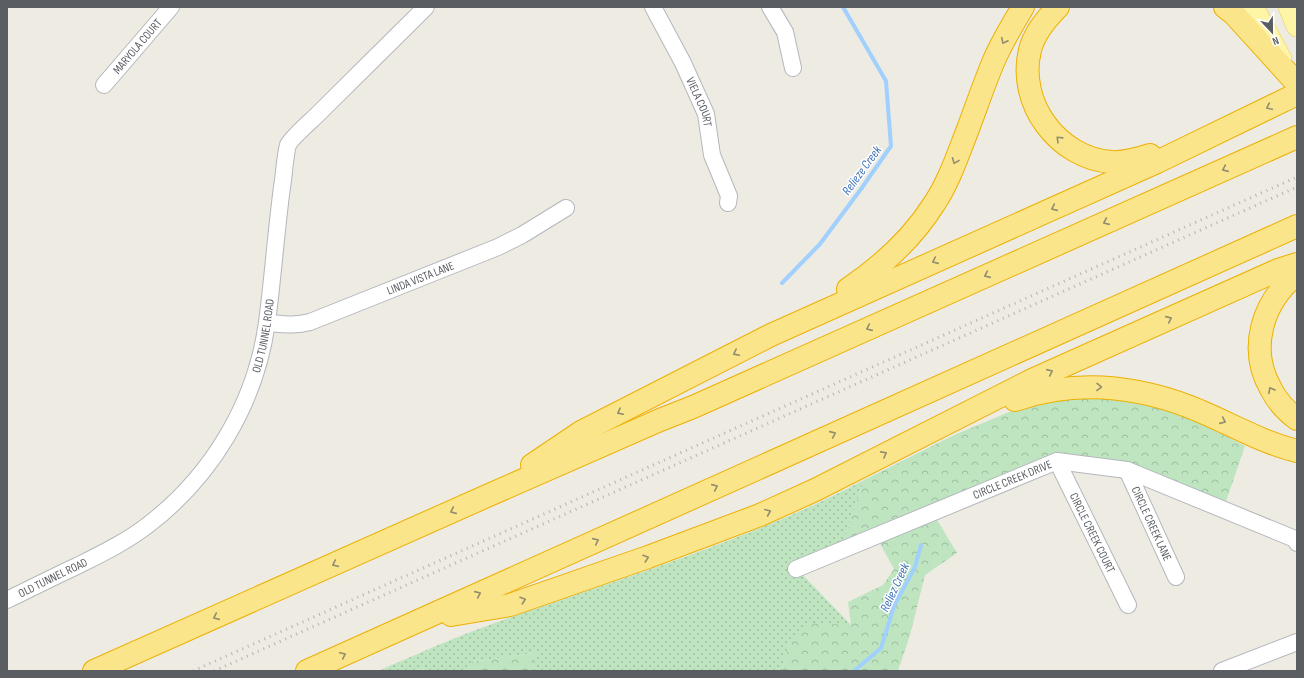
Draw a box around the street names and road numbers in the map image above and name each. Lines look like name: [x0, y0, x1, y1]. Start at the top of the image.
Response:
street label: MARYOLA COURT: [110, 16, 165, 77]
street label: VIELA COURT: [682, 75, 715, 128]
street label: LINDA VISTA LANE: [385, 258, 456, 299]
street label: OLD TUNNEL ROAD: [249, 298, 278, 375]
street label: CIRCLE CREEK DRIVE: [971, 457, 1054, 503]
street label: CIRCLE CREEK LANE: [1128, 484, 1175, 564]
street label: CIRCLE CREEK COURT: [1066, 490, 1118, 576]
street label: OLD TUNNEL ROAD: [16, 555, 90, 601]

